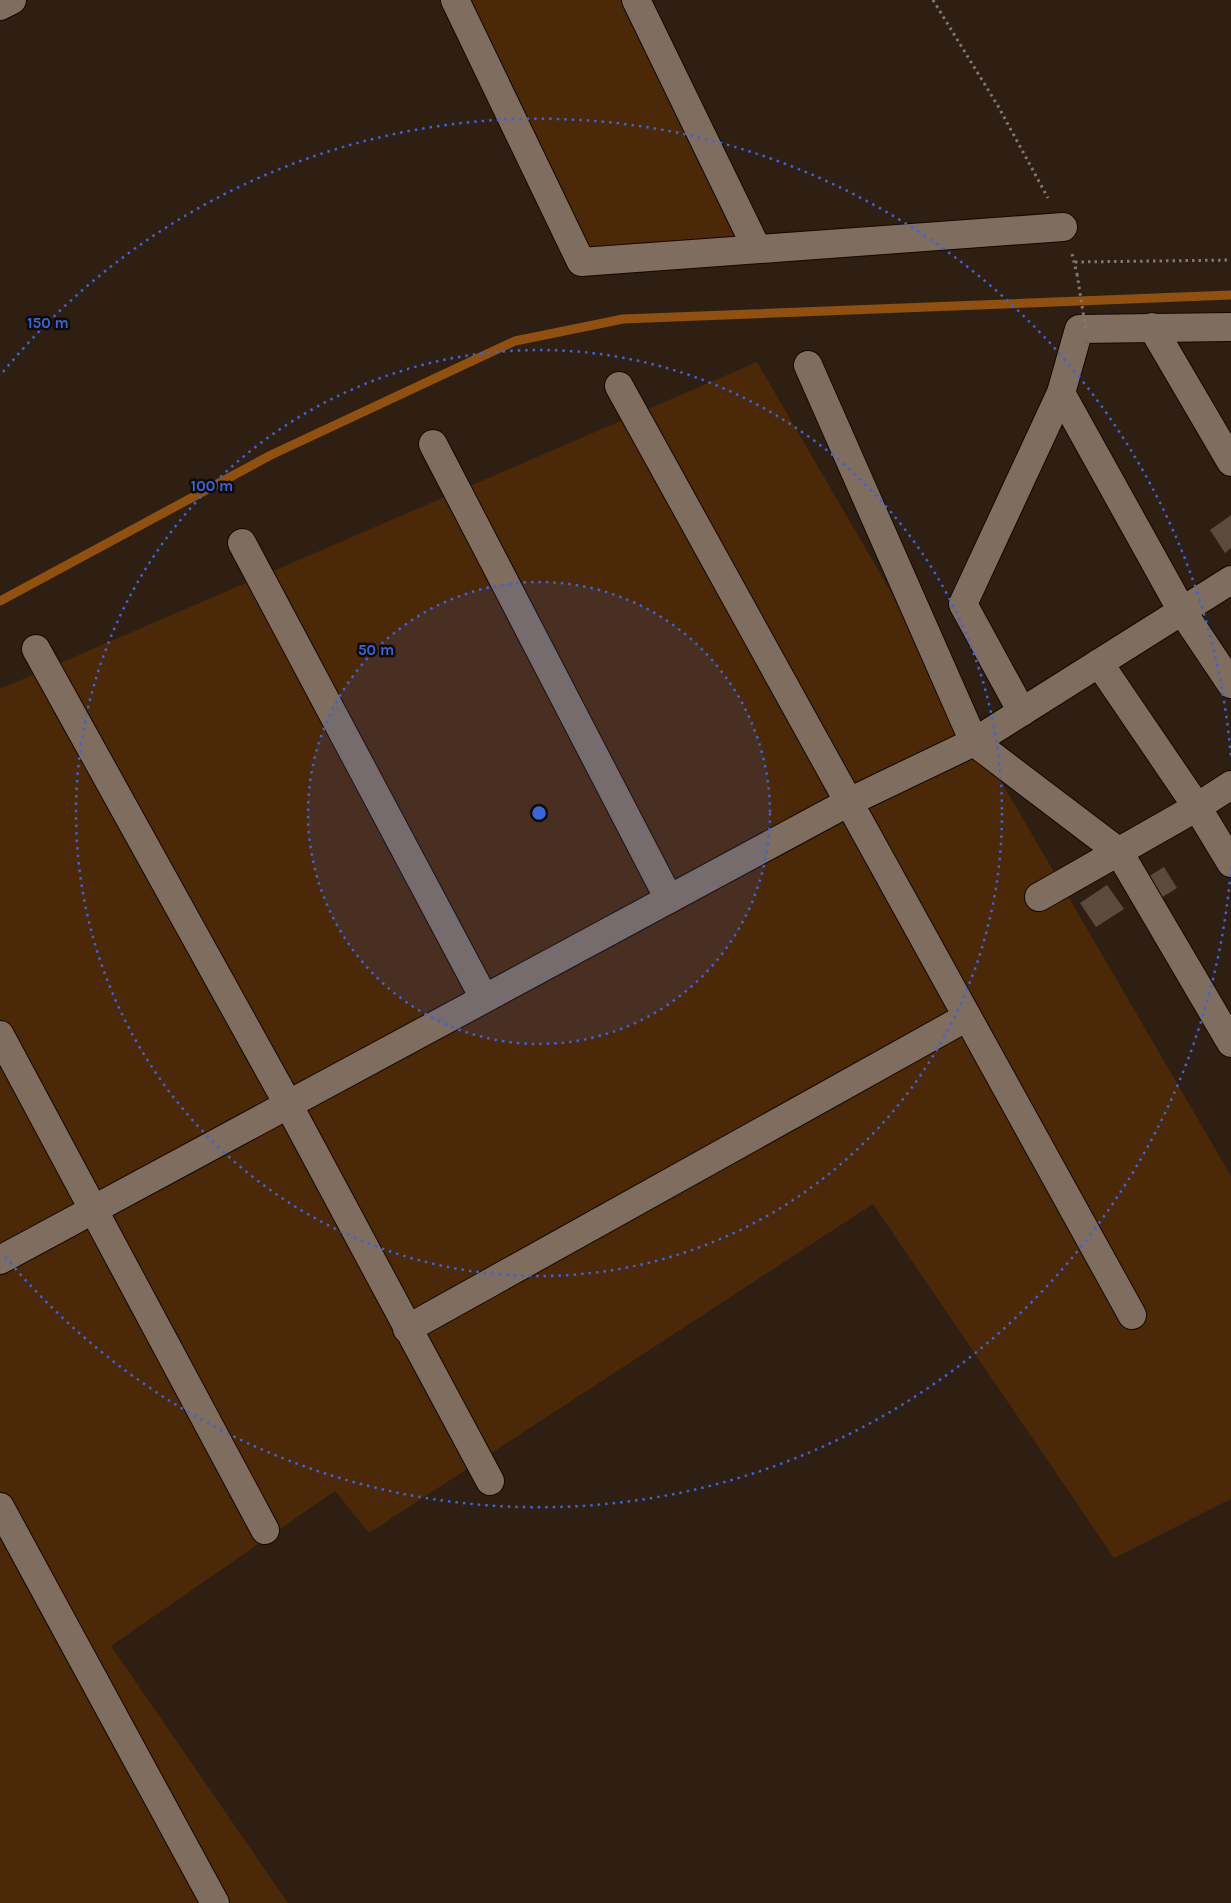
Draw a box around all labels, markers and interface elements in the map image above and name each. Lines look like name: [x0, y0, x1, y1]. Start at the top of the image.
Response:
text: 150 m: [27, 314, 69, 332]
text: 100 m: [191, 477, 233, 495]
text: 50 m: [358, 641, 394, 659]
centre of rings: [530, 804, 548, 822]

